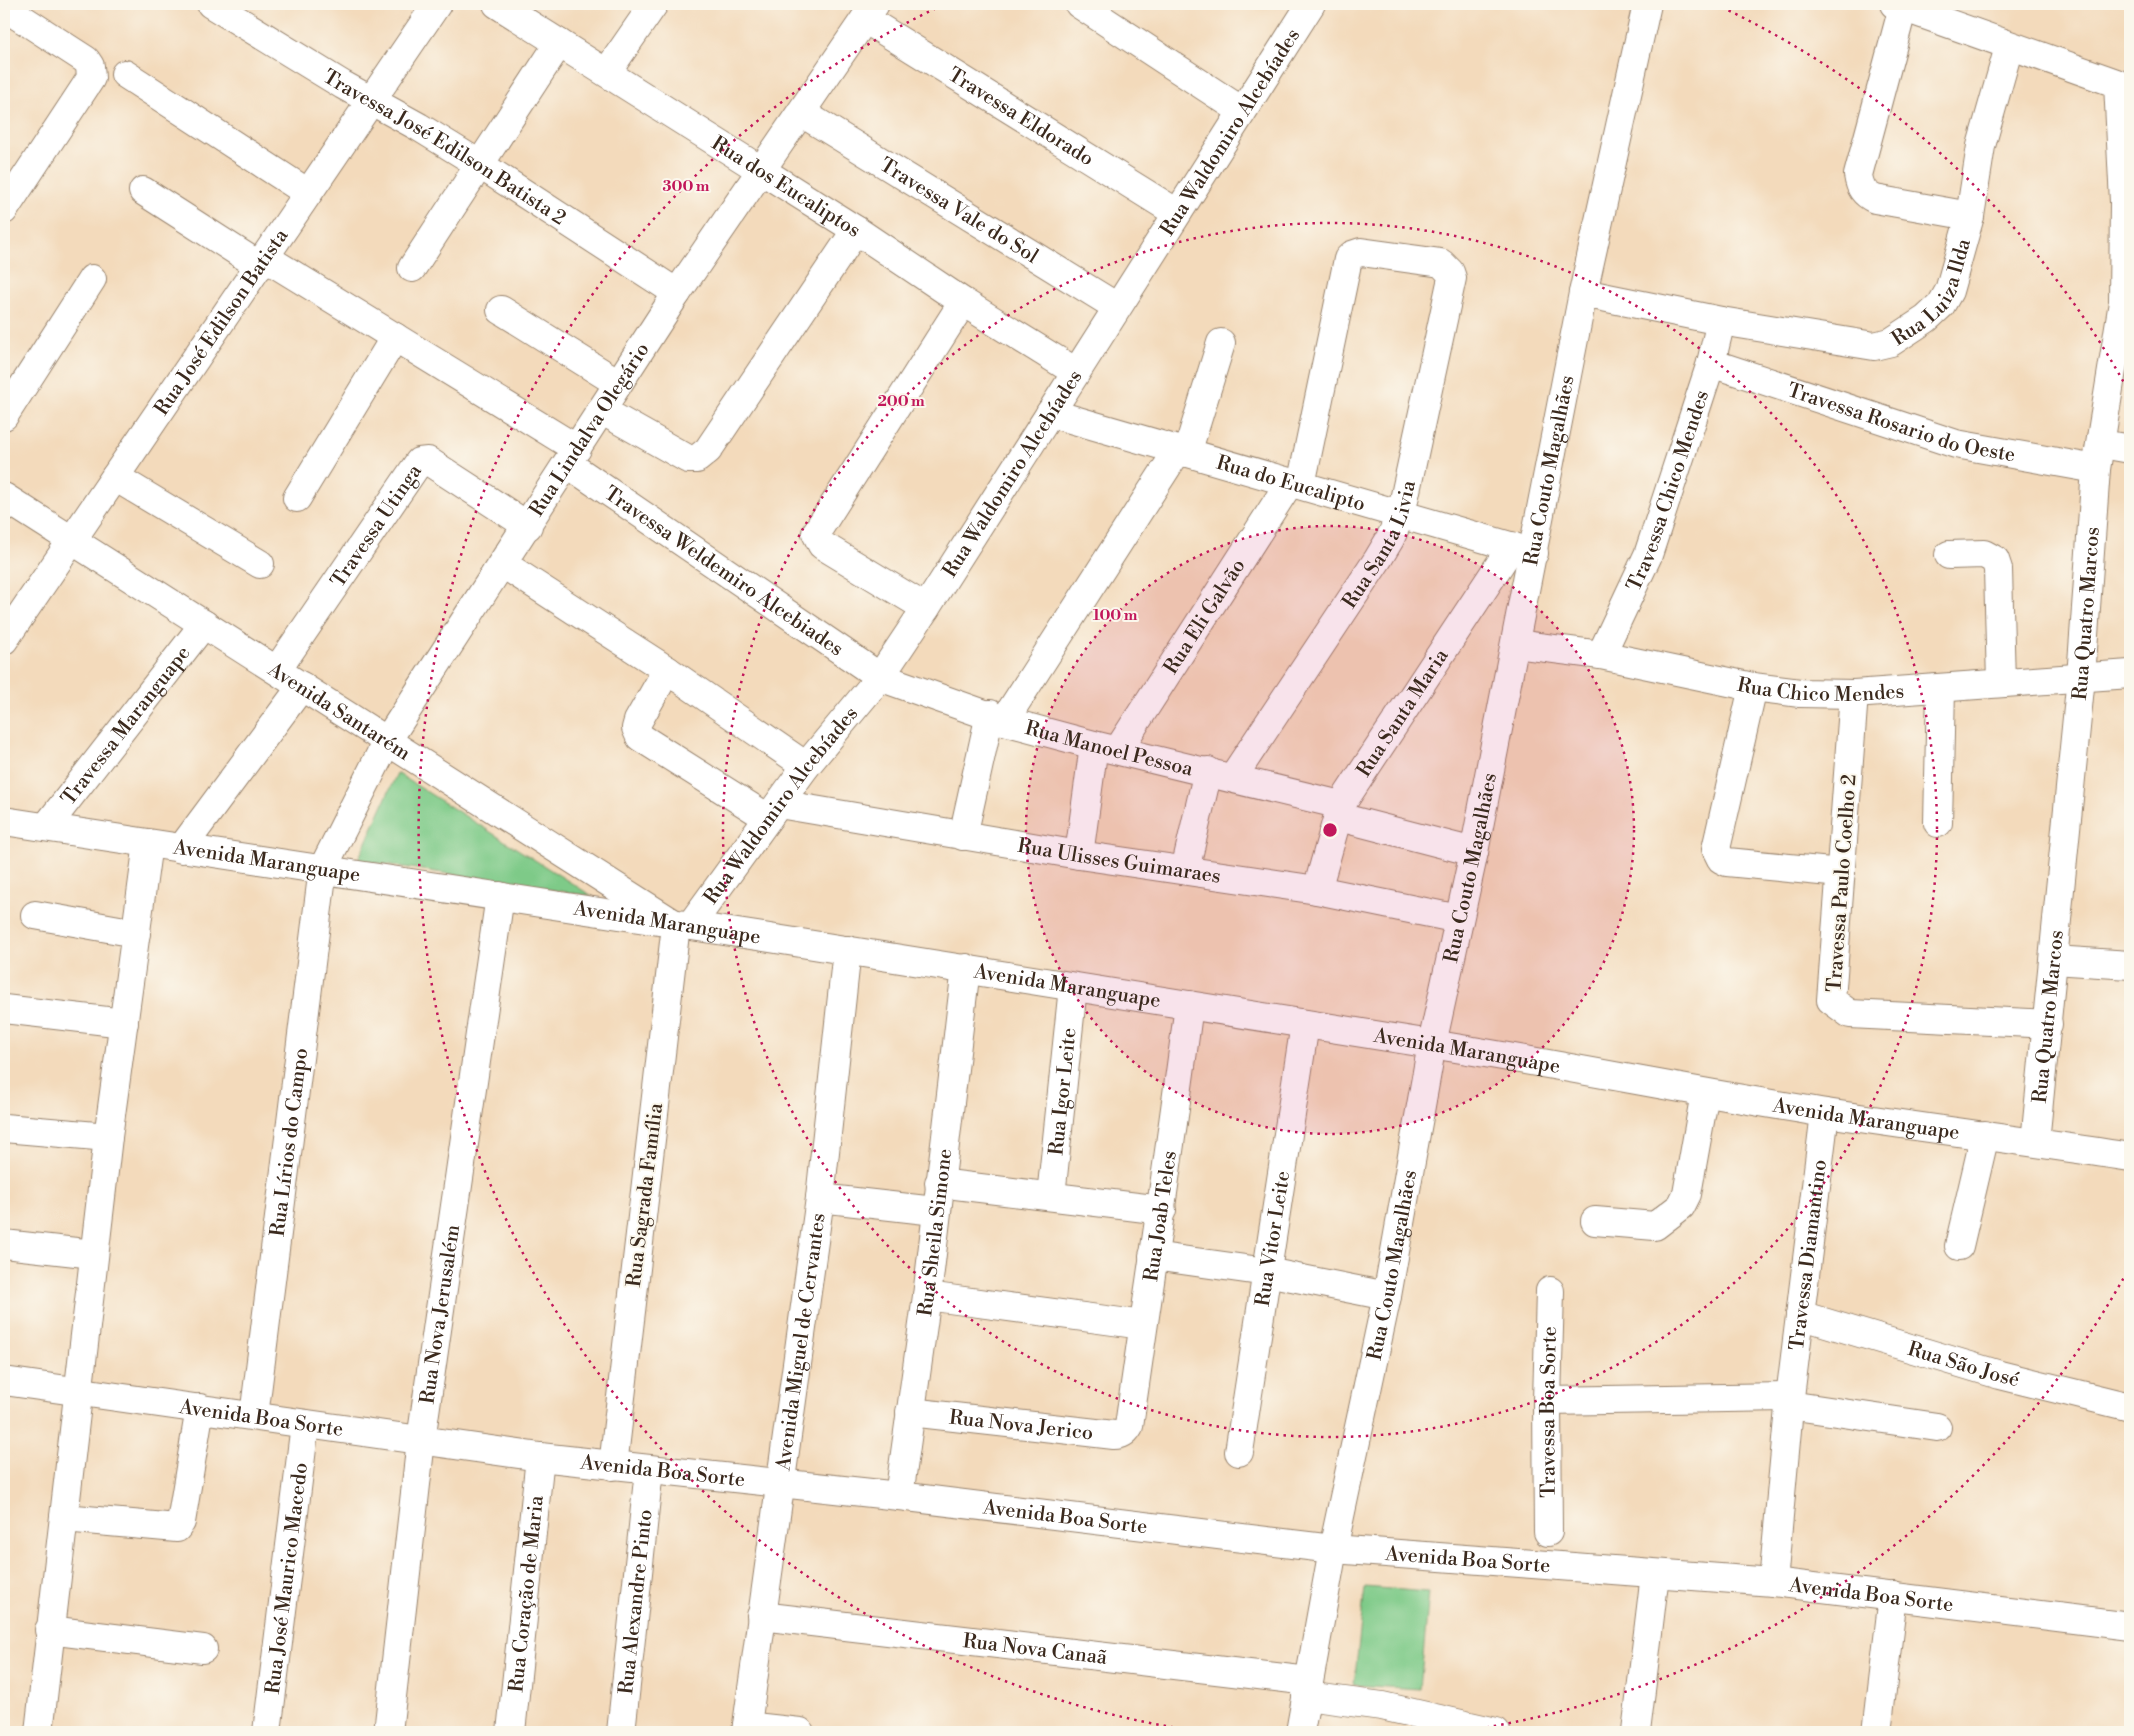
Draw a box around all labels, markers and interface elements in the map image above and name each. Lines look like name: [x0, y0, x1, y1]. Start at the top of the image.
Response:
street label: Rua Waldomiro Alcebíades: [1155, 24, 1306, 241]
street label: Travessa Eldorado: [943, 63, 1098, 172]
street label: Travessa José Edilson Batista 2: [318, 65, 570, 231]
street label: Rua dos Eucaliptos: [706, 131, 865, 244]
street label: Travessa Vale do Sol: [875, 153, 1043, 270]
text: 300 m: [663, 177, 710, 196]
street label: Rua José Edilson Batista: [150, 224, 295, 421]
street label: Rua Luiza Ilda: [1887, 235, 1977, 352]
street label: Rua Lindalva Olegário: [525, 338, 656, 522]
street label: Rua Waldomiro Alcebíades: [938, 366, 1088, 583]
street label: Rua Couto Magalhães: [1519, 373, 1581, 568]
street label: Travessa Rosario do Oeste: [1784, 378, 2017, 468]
street label: Travessa Chico Mendes: [1622, 387, 1715, 595]
text: 200 m: [877, 392, 925, 411]
street label: Rua do Eucalipto: [1213, 451, 1368, 518]
street label: Travessa Utinga: [326, 459, 428, 593]
street label: Rua Santa Livia: [1338, 477, 1422, 614]
street label: Travessa Weldemiro Alcebiades: [599, 481, 848, 662]
street label: Rua Quatro Marcos: [2068, 526, 2106, 701]
street label: Rua Eli Galvão: [1159, 555, 1251, 679]
text: 100 m: [1093, 606, 1138, 625]
street label: Travessa Maranguape: [57, 641, 196, 811]
street label: Rua Santa Maria: [1352, 644, 1455, 782]
street label: Avenida Santarém: [262, 657, 415, 767]
street label: Rua Chico Mendes: [1735, 673, 1905, 708]
street label: Rua Waldomiro Alcebíades: [699, 702, 864, 910]
street label: Rua Manoel Pessoa: [1022, 716, 1196, 783]
street label: Rua Couto Magalhães: [1439, 771, 1503, 965]
street label: Travessa Paulo Coelho 2: [1822, 773, 1863, 993]
centre of rings: [1321, 821, 1339, 839]
street label: Rua Ulisses Guimaraes: [1016, 834, 1222, 890]
street label: Avenida Maranguape: [171, 835, 362, 888]
street label: Avenida Maranguape: [571, 896, 762, 950]
street label: Rua Quatro Marcos: [2028, 929, 2070, 1105]
street label: Avenida Maranguape: [971, 959, 1162, 1014]
street label: Avenida Maranguape: [1371, 1024, 1562, 1080]
street label: Rua Igor Leite: [1044, 1027, 1083, 1157]
street label: Rua Lírios do Campo: [266, 1047, 314, 1238]
street label: Avenida Maranguape: [1770, 1093, 1961, 1146]
street label: Rua Sagrada Família: [622, 1101, 669, 1288]
street label: Rua Sheila Simone: [913, 1147, 958, 1318]
street label: Rua Joab Teles: [1139, 1149, 1183, 1283]
street label: Travessa Diamantino: [1785, 1158, 1833, 1352]
street label: Rua Couto Magalhães: [1363, 1168, 1423, 1363]
street label: Rua Vitor Leite: [1251, 1169, 1296, 1308]
street label: Avenida Miguel de Cervantes: [771, 1212, 832, 1473]
street label: Rua Nova Jerusalém: [415, 1223, 466, 1406]
street label: Travessa Boa Sorte: [1536, 1326, 1563, 1498]
street label: Rua São José: [1905, 1337, 2022, 1393]
street label: Avenida Boa Sorte: [177, 1395, 345, 1443]
street label: Rua Nova Jerico: [948, 1406, 1094, 1447]
street label: Avenida Boa Sorte: [578, 1450, 746, 1493]
street label: Rua José Maurico Macedo: [261, 1461, 314, 1696]
street label: Rua Coração de Maria: [504, 1493, 550, 1694]
street label: Avenida Boa Sorte: [981, 1495, 1149, 1540]
street label: Rua Alexandre Pinto: [614, 1508, 659, 1696]
street label: Avenida Boa Sorte: [1384, 1542, 1551, 1579]
street label: Avenida Boa Sorte: [1787, 1573, 1955, 1618]
street label: Rua Nova Canaã: [961, 1629, 1109, 1671]

